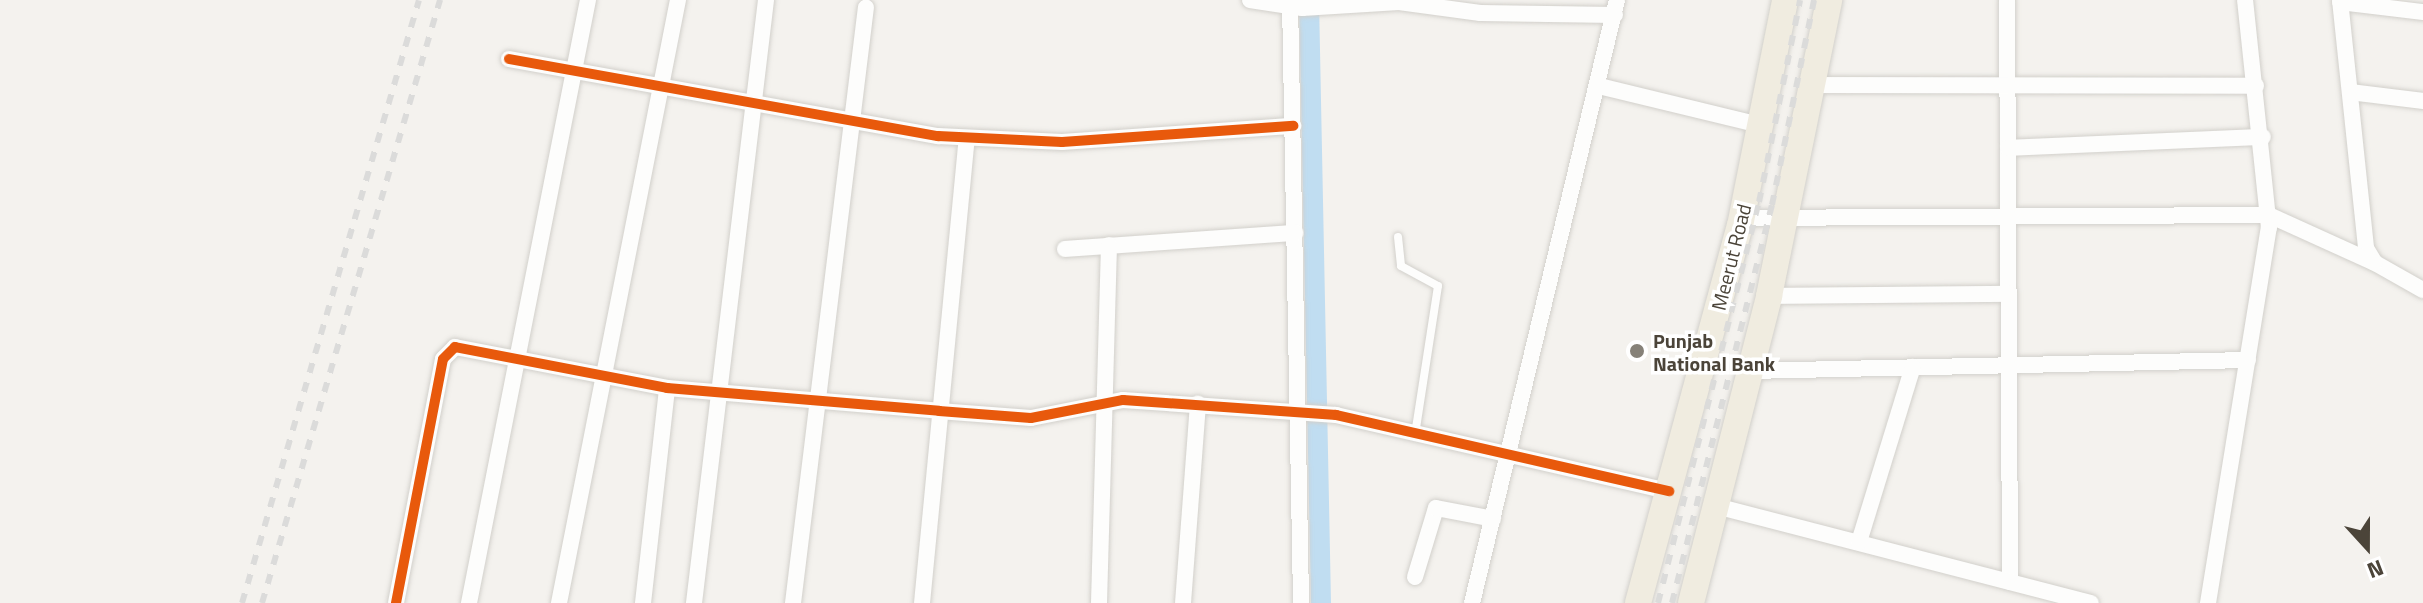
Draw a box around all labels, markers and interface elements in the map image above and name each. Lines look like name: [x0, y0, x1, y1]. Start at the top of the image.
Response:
street label: Meerut Road: [1706, 201, 1756, 313]
place label: Punjab National Bank: [1653, 328, 1775, 375]
marker: Punjab National Bank: [1628, 342, 1646, 360]
north arrow: [2327, 507, 2407, 587]
text: N: [2362, 551, 2389, 588]

